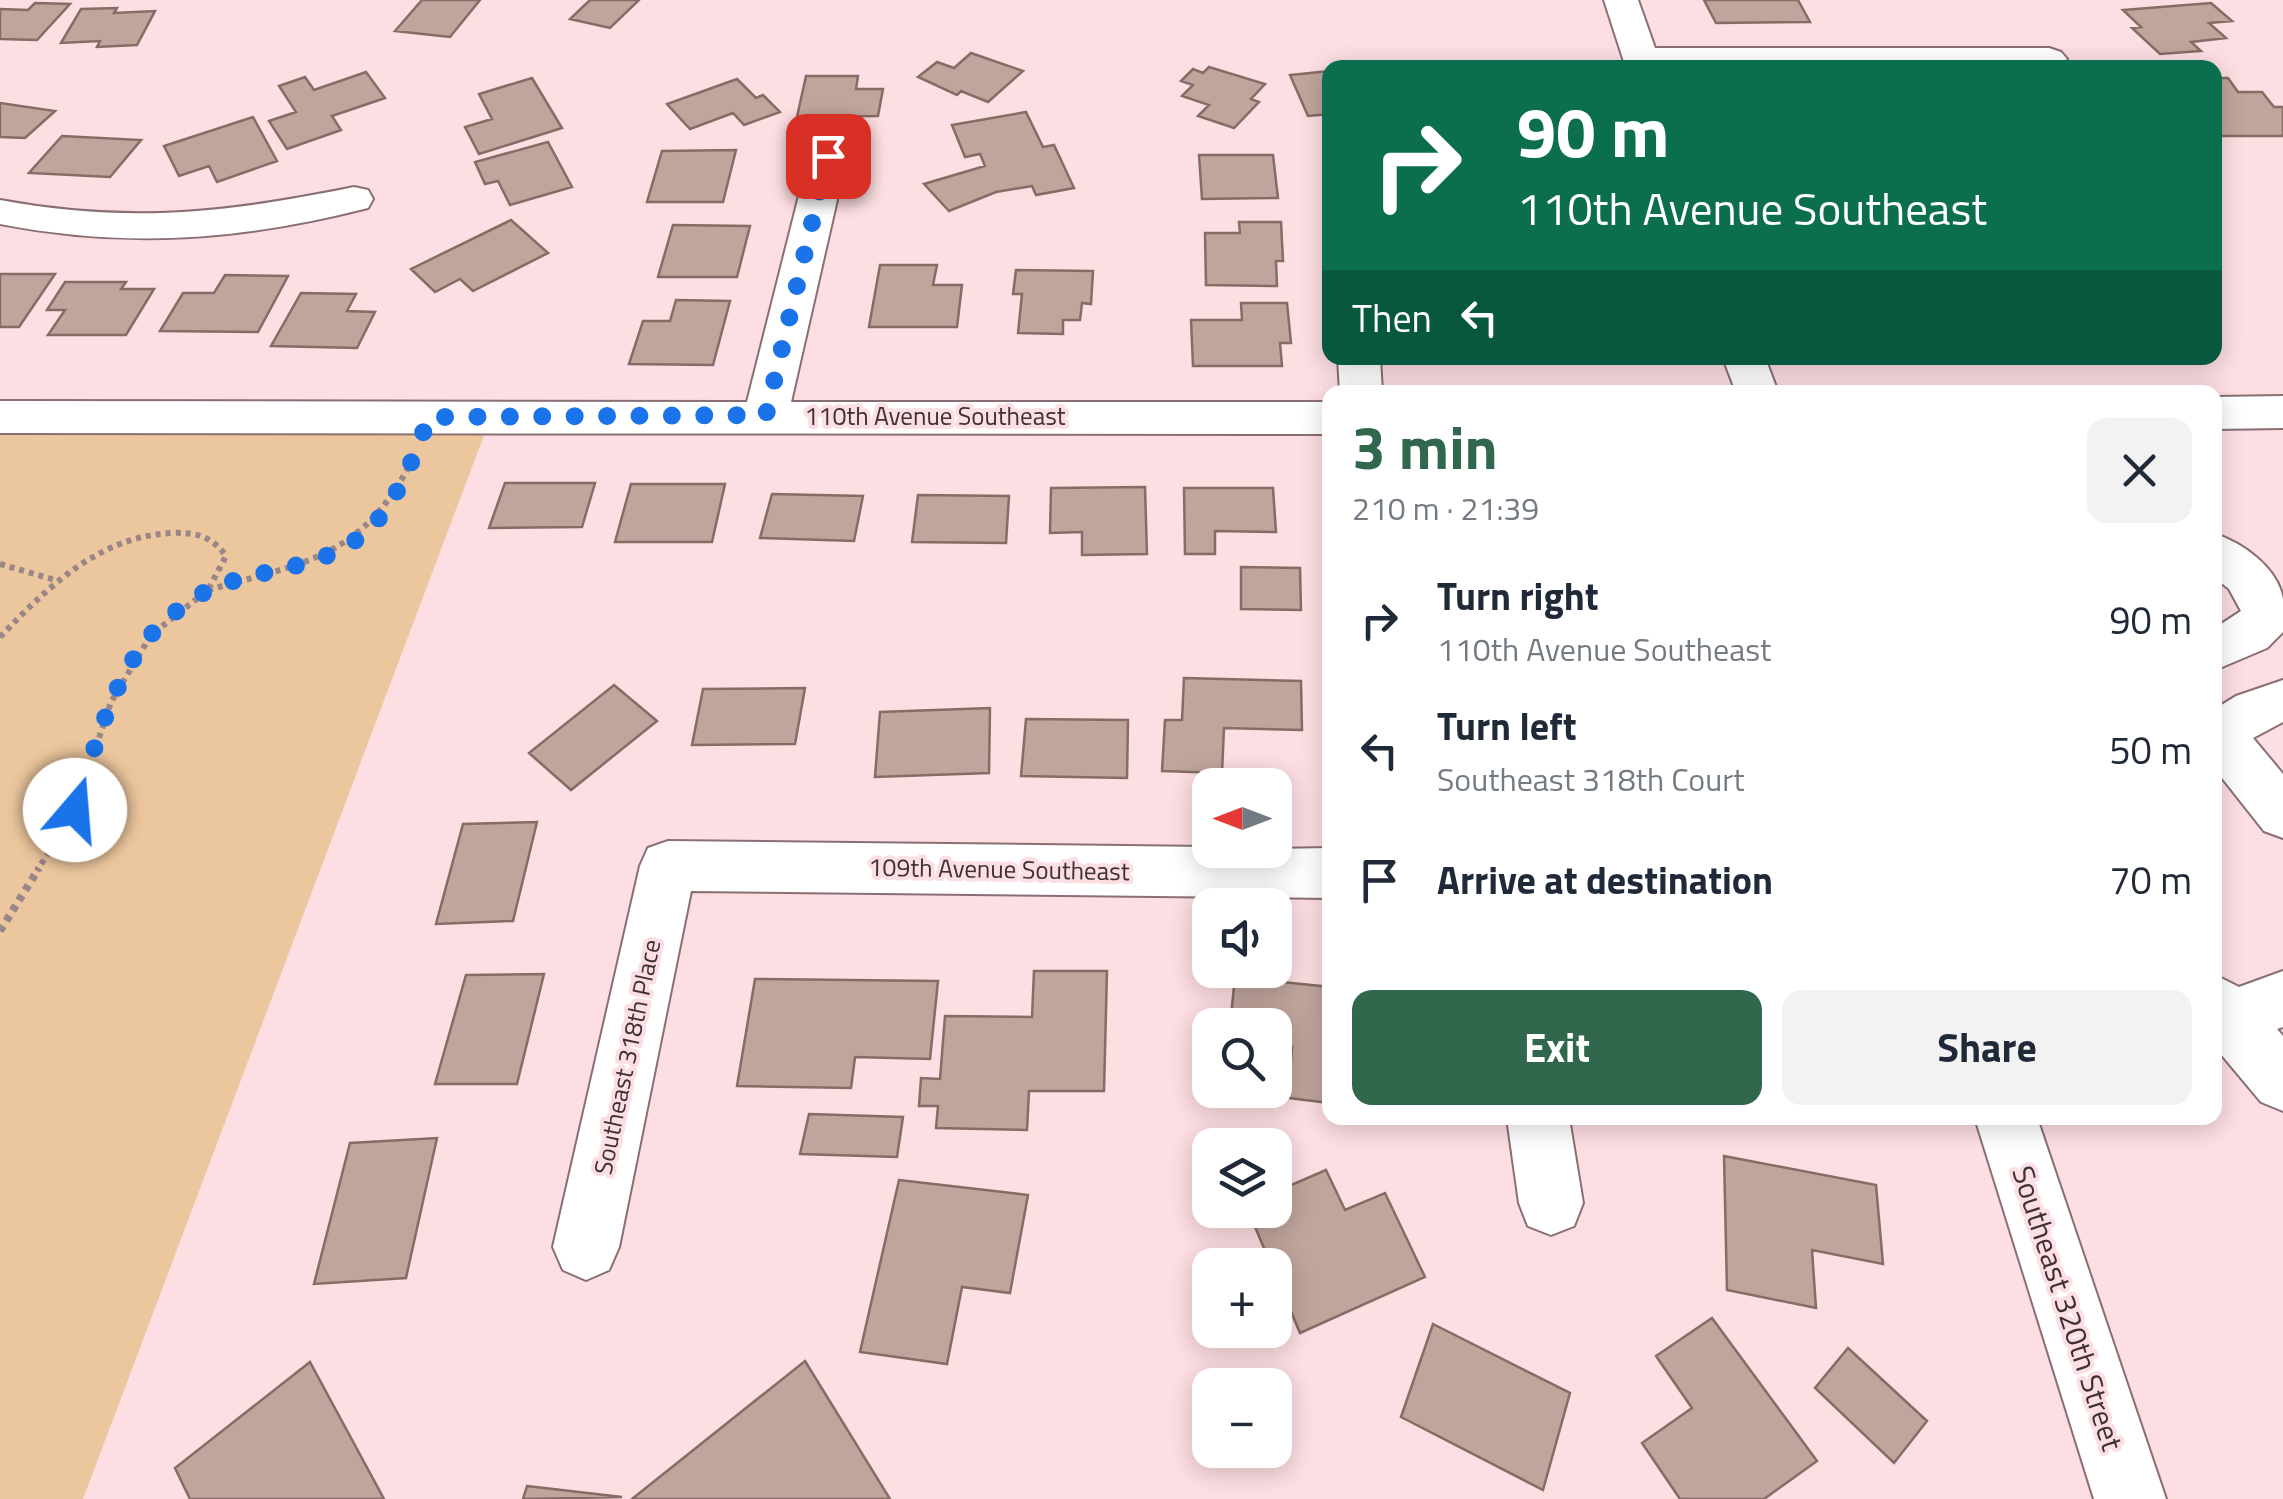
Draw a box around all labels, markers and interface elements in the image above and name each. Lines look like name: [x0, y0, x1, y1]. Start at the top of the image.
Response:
text: 90 m: [1517, 78, 1670, 184]
icon: right: [1352, 100, 1482, 230]
pin: [786, 114, 871, 199]
icon: arrive: [801, 129, 856, 184]
text: 110th Avenue Southeast: [1517, 174, 1987, 242]
text: Then: [1352, 289, 1432, 347]
icon: left: [1452, 290, 1507, 345]
street label: 110th Avenue Southeast: [804, 397, 1066, 435]
text: 3 min: [1352, 401, 1498, 492]
button: close: [2087, 418, 2192, 523]
text: 210 m · 21:39: [1352, 484, 1539, 532]
text: Turn right: [1437, 567, 1599, 625]
text: 90 m: [2109, 591, 2192, 649]
icon: right: [1352, 593, 1407, 648]
text: 110th Avenue Southeast: [1437, 625, 1771, 673]
text: Turn left: [1437, 697, 1577, 755]
text: 50 m: [2109, 721, 2192, 779]
icon: left: [1352, 723, 1407, 778]
text: Southeast 318th Court: [1437, 755, 1745, 803]
position arrow: [23, 758, 127, 862]
north arrow: [1192, 768, 1292, 868]
map controls: [1192, 768, 1292, 1468]
street label: 109th Avenue Southeast: [868, 848, 1130, 890]
text: Arrive at destination: [1437, 851, 1773, 909]
text: 70 m: [2109, 851, 2192, 909]
icon: arrive: [1352, 853, 1407, 908]
button: sound: [1192, 888, 1292, 988]
street label: Southeast 318th Place: [584, 936, 670, 1178]
button: Exit: [1352, 990, 1762, 1105]
button: Share: [1782, 990, 2192, 1105]
button: search: [1192, 1008, 1292, 1108]
button: layers: [1192, 1128, 1292, 1228]
street label: Southeast 320th Street: [2000, 1160, 2136, 1457]
button: +: [1192, 1248, 1292, 1348]
button: −: [1192, 1368, 1292, 1468]

